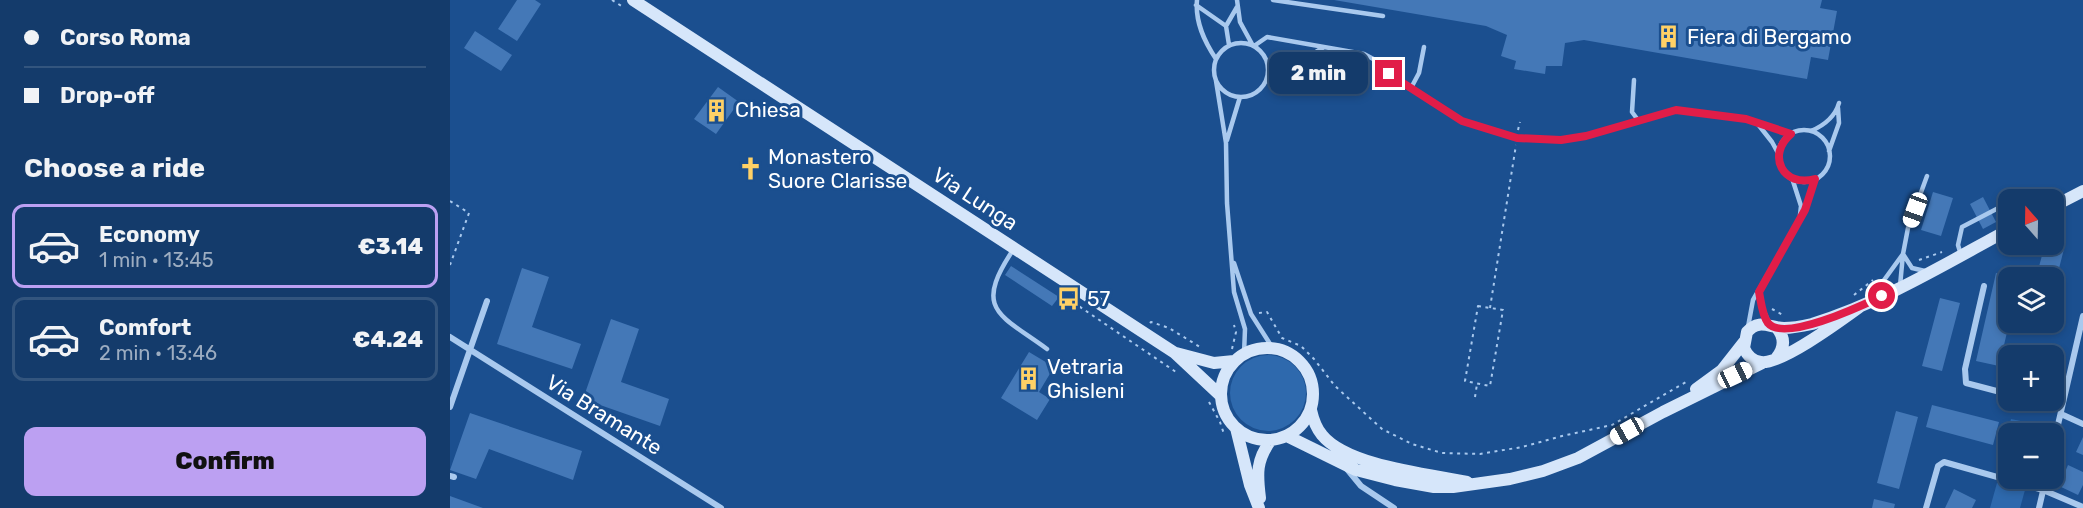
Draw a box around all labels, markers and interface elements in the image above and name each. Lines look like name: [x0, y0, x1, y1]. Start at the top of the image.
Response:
text: Corso Roma: [60, 24, 191, 51]
building icon: Fiera di Bergamo: [1656, 24, 1682, 50]
place label: Fiera di Bergamo: [1687, 24, 1852, 49]
callout: 2 min: [1269, 53, 1368, 95]
route end: [1375, 60, 1402, 87]
text: 2 min: [1291, 61, 1346, 85]
text: Drop-off: [60, 82, 155, 109]
building icon: Chiesa: [704, 97, 730, 123]
place label: Chiesa: [735, 97, 801, 122]
place label: Monastero Suore Clarisse: [768, 144, 907, 193]
text: Choose a ride: [24, 152, 205, 184]
church icon: Monastero Suore Clarisse: [737, 156, 763, 182]
street label: Via Lunga: [928, 162, 1023, 235]
north arrow: [1998, 189, 2064, 255]
map controls: [1998, 189, 2064, 489]
car: [1900, 190, 1930, 230]
icon: car: [27, 219, 81, 273]
text: Economy: [99, 221, 200, 248]
text: €3.14: [358, 233, 423, 260]
text: 1 min · 13:45: [99, 248, 214, 272]
button: layers: [1998, 267, 2064, 333]
route start: [1868, 282, 1895, 309]
bus stop icon: 57: [1056, 286, 1082, 312]
place label: 57: [1087, 286, 1110, 311]
icon: car: [27, 312, 81, 366]
text: Comfort: [99, 314, 191, 341]
text: €4.24: [353, 326, 423, 353]
text: 2 min · 13:46: [99, 341, 217, 365]
button: +: [1998, 345, 2064, 411]
place label: Vetraria Ghisleni: [1047, 354, 1125, 403]
car: [1715, 359, 1755, 391]
building icon: Vetraria Ghisleni: [1016, 366, 1042, 392]
street label: Via Bramante: [542, 369, 667, 460]
car: [1607, 414, 1647, 448]
button: −: [1998, 423, 2064, 489]
button: Confirm: [24, 427, 426, 496]

